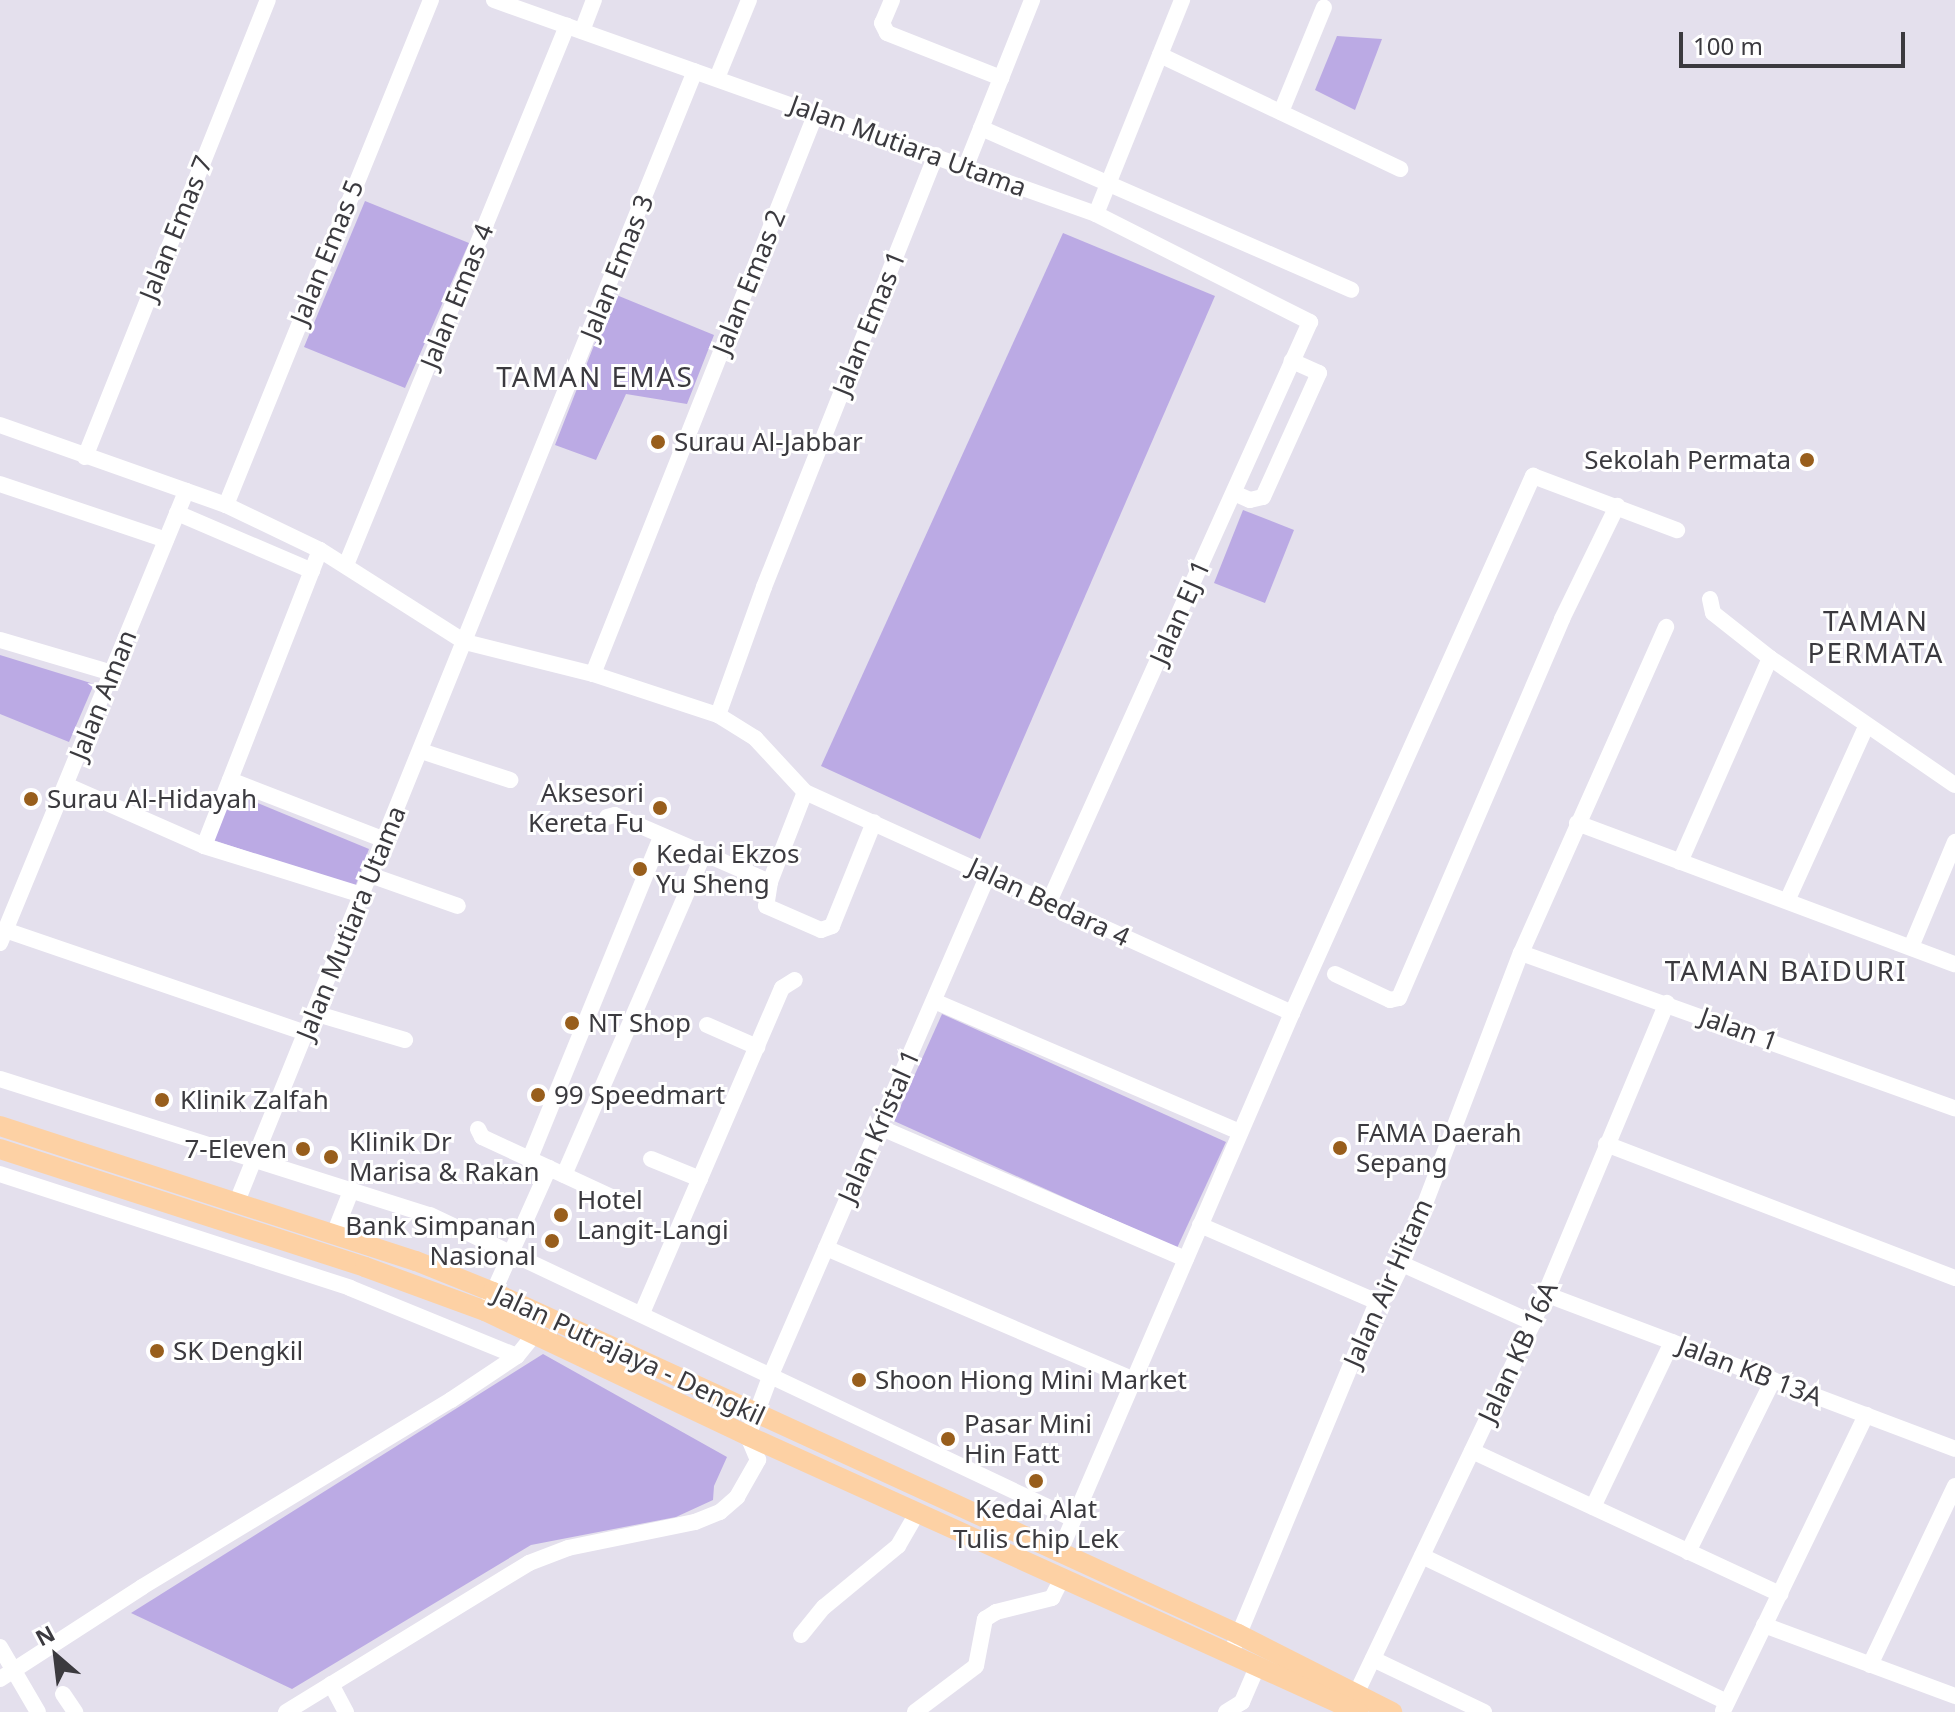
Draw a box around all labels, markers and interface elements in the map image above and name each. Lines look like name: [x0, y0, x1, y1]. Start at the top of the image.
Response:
scale bar: [1683, 16, 1909, 66]
text: 100 m: [1693, 29, 1763, 62]
street label: Jalan Mutiara Utama: [785, 89, 1031, 203]
street label: Jalan Emas 7: [133, 151, 219, 305]
street label: Jalan Emas 5: [284, 175, 370, 329]
street label: Jalan Emas 3: [574, 190, 660, 344]
street label: Jalan Emas 2: [706, 205, 792, 359]
street label: Jalan Emas 4: [414, 219, 500, 373]
street label: Jalan Emas 1: [826, 246, 912, 400]
district label: TAMAN EMAS: [496, 359, 694, 393]
place label: Surau Al-Jabbar: [674, 426, 863, 458]
marker: Surau Al-Jabbar: [649, 433, 667, 451]
place label: Sekolah Permata: [1584, 444, 1791, 476]
marker: Sekolah Permata: [1798, 451, 1816, 469]
street label: Jalan EJ 1: [1143, 555, 1217, 669]
district label: TAMAN PERMATA: [1808, 603, 1944, 669]
street label: Jalan Aman: [63, 625, 143, 765]
place label: Aksesori Kereta Fu: [528, 777, 644, 838]
place label: Surau Al-Hidayah: [47, 783, 257, 815]
marker: Surau Al-Hidayah: [22, 790, 40, 808]
marker: Aksesori Kereta Fu: [651, 799, 669, 817]
street label: Jalan Mutiara Utama: [290, 801, 412, 1045]
place label: Kedai Ekzos Yu Sheng: [656, 838, 800, 900]
street label: Jalan Bedara 4: [963, 851, 1135, 953]
marker: Kedai Ekzos Yu Sheng: [631, 860, 649, 878]
district label: TAMAN BAIDURI: [1665, 953, 1907, 987]
street label: Jalan 1: [1696, 1001, 1782, 1057]
place label: NT Shop: [588, 1007, 691, 1039]
marker: NT Shop: [563, 1014, 581, 1032]
street label: Jalan Kristal 1: [831, 1045, 927, 1207]
place label: 99 Speedmart: [554, 1079, 725, 1111]
place label: Klinik Zalfah: [180, 1084, 329, 1116]
marker: 99 Speedmart: [529, 1086, 547, 1104]
marker: Klinik Zalfah: [151, 1089, 173, 1111]
place label: FAMA Daerah Sepang: [1356, 1117, 1522, 1178]
place label: Klinik Dr Marisa & Rakan: [349, 1126, 540, 1188]
place label: 7-Eleven: [185, 1133, 287, 1165]
marker: FAMA Daerah Sepang: [1331, 1139, 1349, 1157]
marker: 7-Eleven: [294, 1140, 312, 1158]
marker: Klinik Dr Marisa & Rakan: [320, 1146, 342, 1168]
place label: Hotel Langit-Langi: [577, 1184, 729, 1246]
street label: Jalan Air Hitam: [1337, 1194, 1439, 1372]
marker: Hotel Langit-Langi: [552, 1206, 570, 1224]
place label: Bank Simpanan Nasional: [345, 1210, 536, 1272]
marker: Bank Simpanan Nasional: [543, 1232, 561, 1250]
street label: Jalan KB 16A: [1472, 1277, 1564, 1427]
street label: Jalan Putrajaya - Dengkil: [488, 1278, 770, 1432]
street label: Jalan KB 13A: [1673, 1329, 1827, 1413]
place label: SK Dengkil: [173, 1335, 303, 1367]
marker: SK Dengkil: [148, 1342, 166, 1360]
place label: Shoon Hiong Mini Market: [875, 1364, 1187, 1396]
marker: Shoon Hiong Mini Market: [850, 1371, 868, 1389]
place label: Pasar Mini Hin Fatt: [964, 1408, 1092, 1470]
marker: Pasar Mini Hin Fatt: [939, 1430, 957, 1448]
marker: Kedai Alat Tulis Chip Lek: [1027, 1472, 1045, 1490]
place label: Kedai Alat Tulis Chip Lek: [953, 1493, 1119, 1554]
north arrow: [16, 1616, 96, 1696]
text: N: [30, 1617, 60, 1652]

